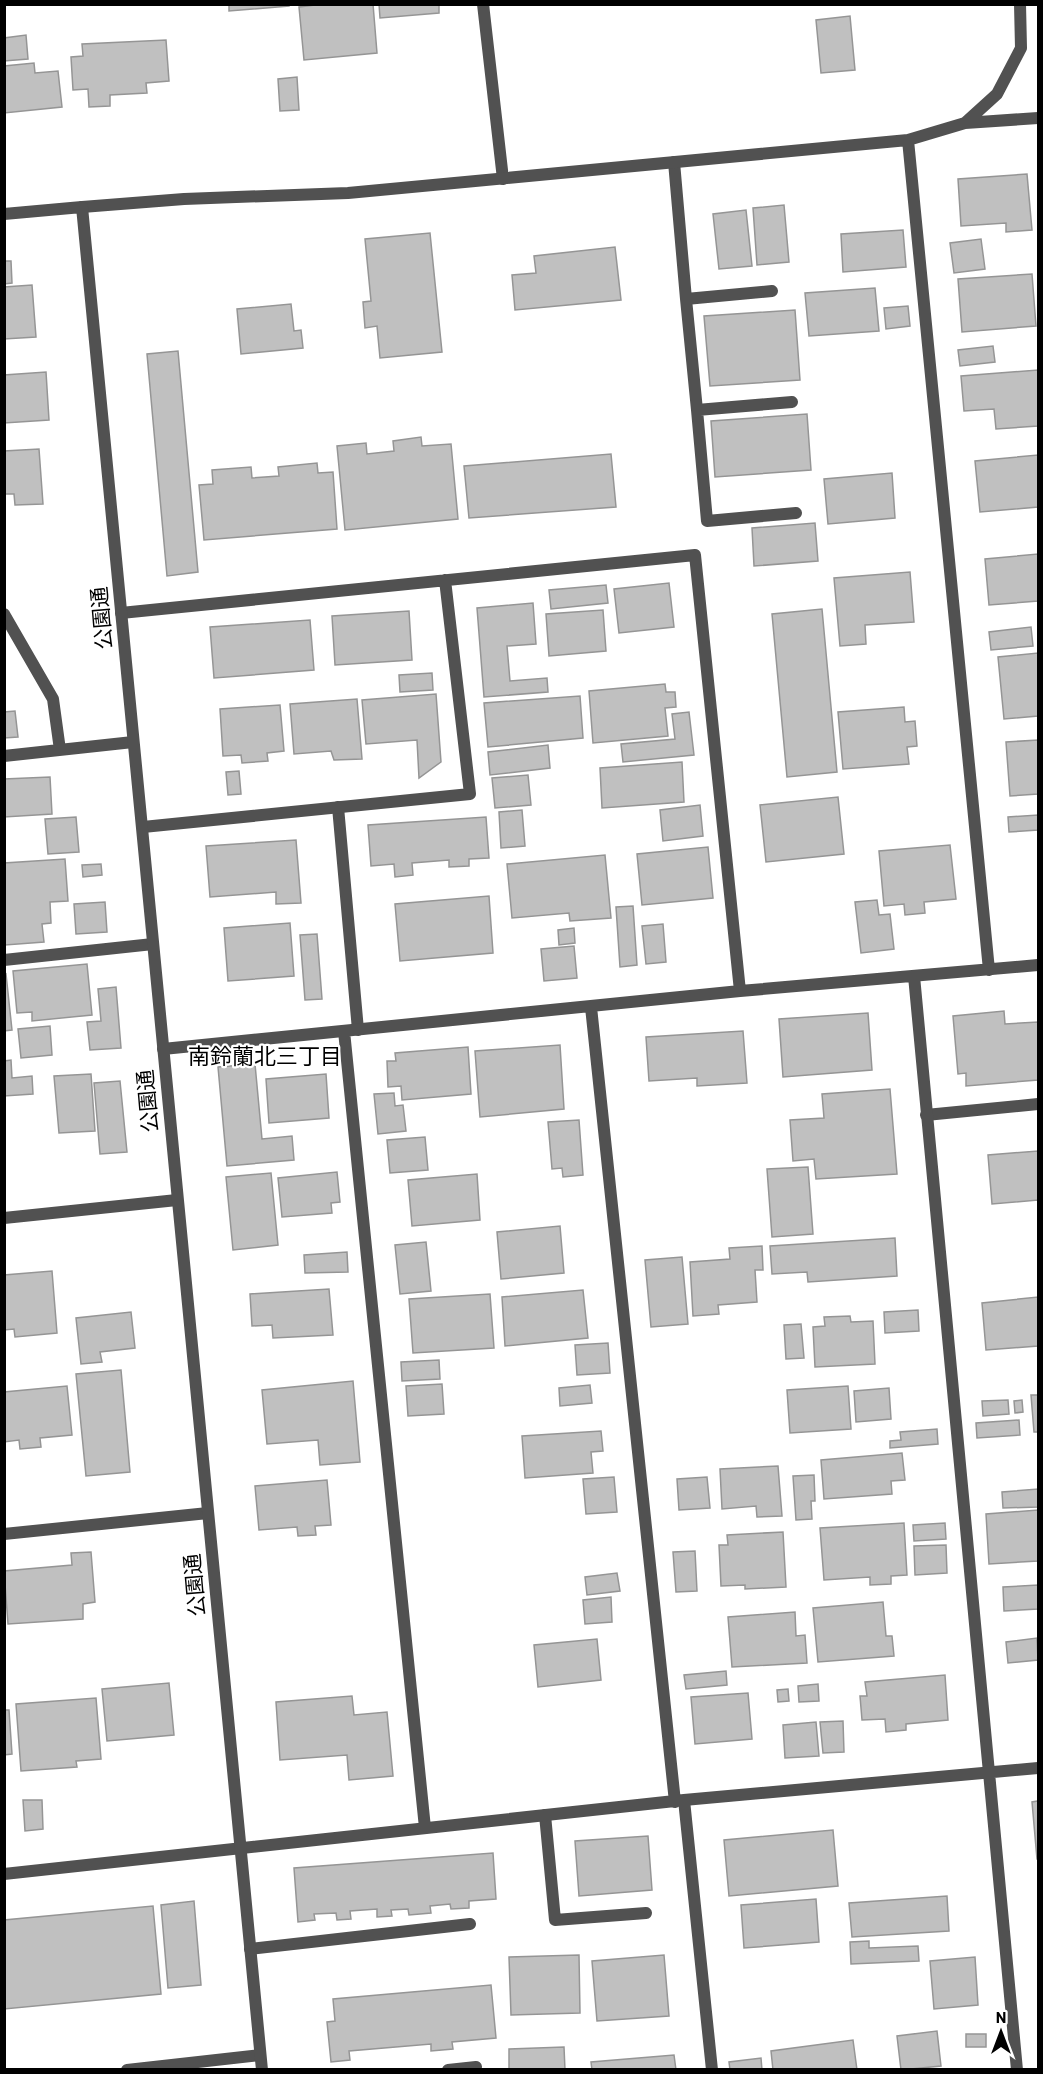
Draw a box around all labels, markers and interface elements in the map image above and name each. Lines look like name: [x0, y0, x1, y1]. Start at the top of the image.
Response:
street label: 公園通: [85, 586, 116, 651]
district label: 南鈴蘭北三丁目: [188, 1042, 342, 1068]
street label: 公園通: [131, 1069, 162, 1134]
street label: 公園通: [178, 1553, 209, 1618]
north arrow: [971, 2002, 1031, 2062]
text: N: [996, 2007, 1006, 2026]

